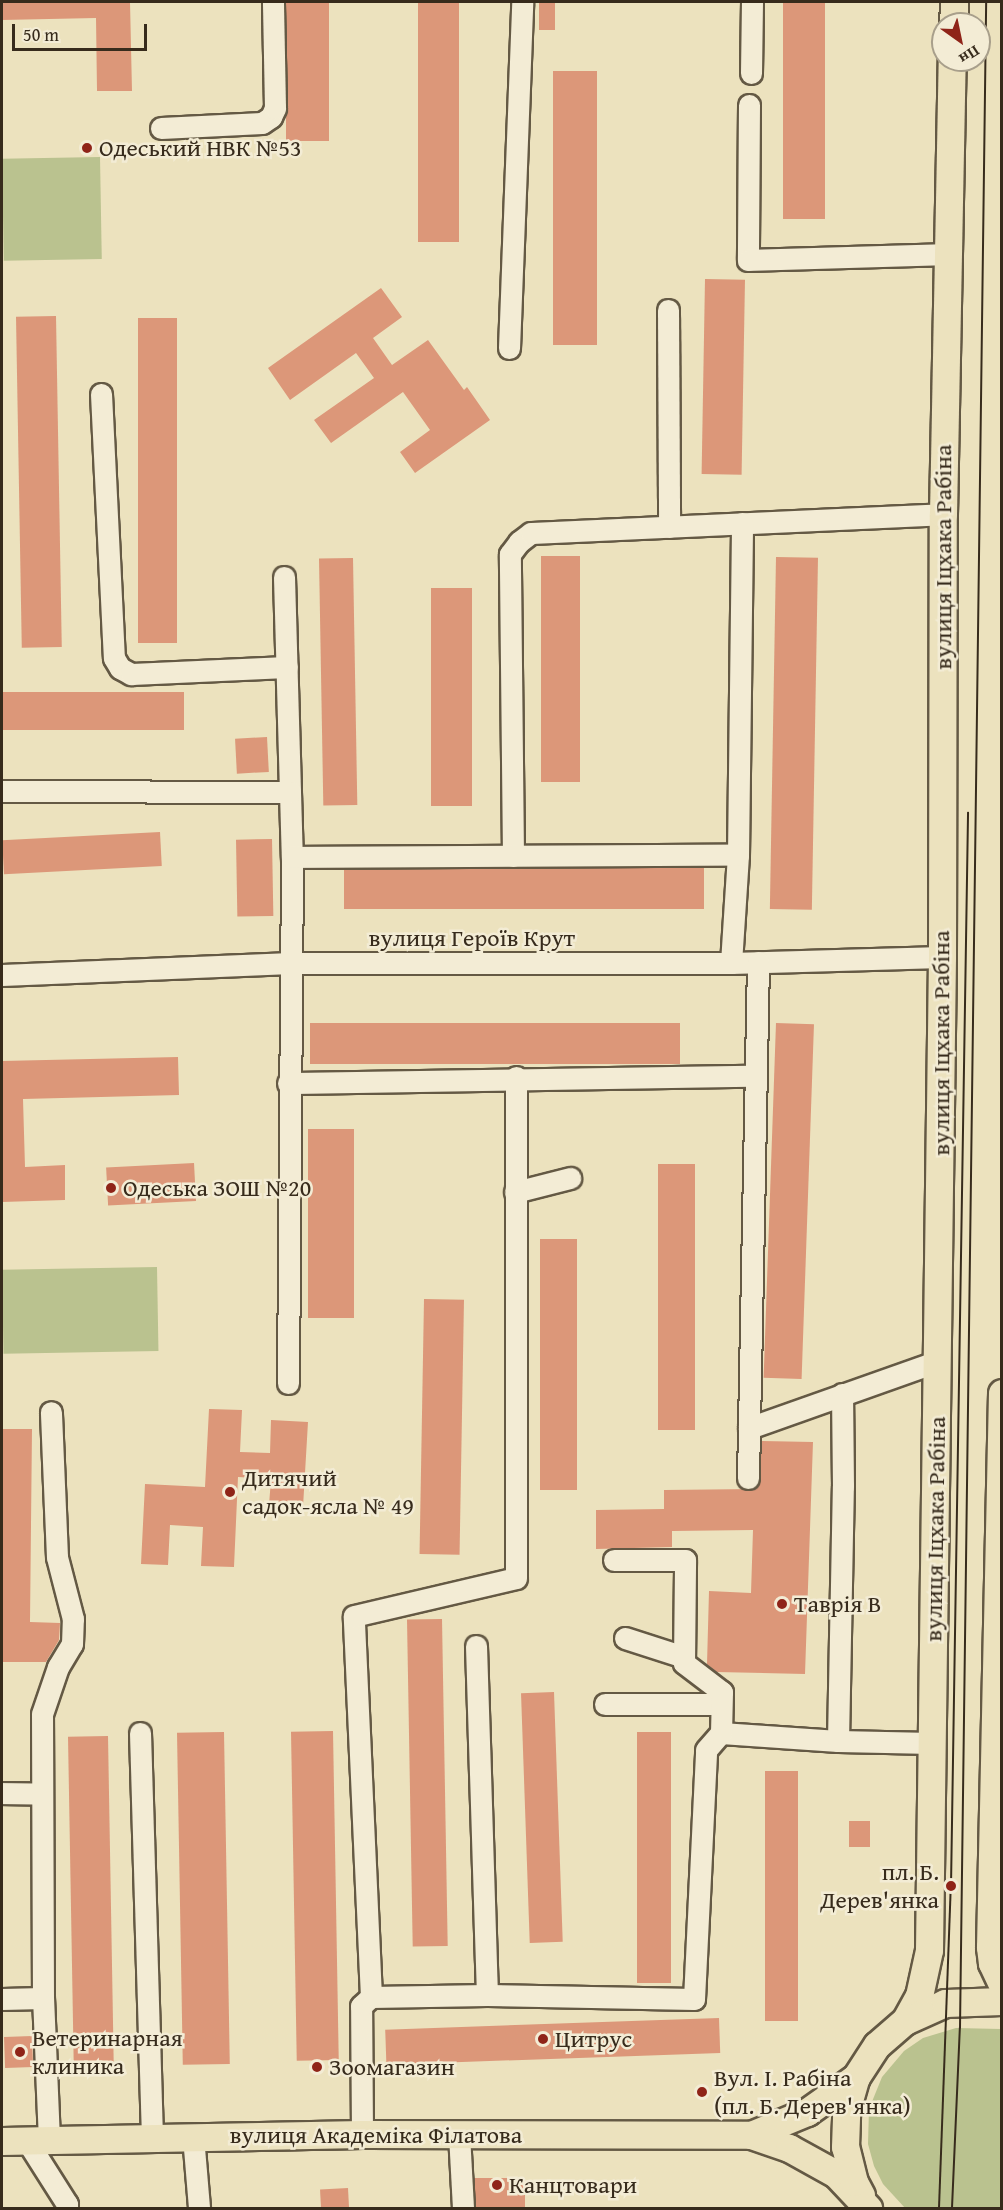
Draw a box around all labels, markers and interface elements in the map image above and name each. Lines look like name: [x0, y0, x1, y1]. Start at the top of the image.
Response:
scale bar: [15, 12, 150, 50]
north arrow: [931, 12, 991, 72]
text: 50 m: [23, 21, 59, 48]
text: Пн: [955, 40, 985, 71]
place label: Одеський НВК №53: [99, 134, 302, 162]
marker: Одеський НВК №53: [80, 141, 94, 155]
street label: вулиця Іцхака Рабіна: [929, 444, 957, 670]
street label: вулиця Героїв Крут: [369, 924, 575, 952]
street label: вулиця Іцхака Рабіна: [927, 930, 955, 1156]
place label: Одеська ЗОШ №20: [123, 1174, 311, 1202]
marker: Одеська ЗОШ №20: [104, 1181, 118, 1195]
street label: вулиця Іцхака Рабіна: [919, 1416, 951, 1642]
place label: Дитячий садок-ясла № 49: [242, 1464, 414, 1520]
marker: Дитячий садок-ясла № 49: [223, 1485, 237, 1499]
place label: Таврія В: [794, 1590, 881, 1618]
marker: Таврія В: [775, 1597, 789, 1611]
place label: пл. Б. Дерев'янка: [820, 1858, 939, 1914]
marker: пл. Б. Дерев'янка: [944, 1879, 958, 1893]
place label: Ветеринарная клиника: [32, 2024, 183, 2080]
place label: Цитрус: [555, 2025, 632, 2053]
marker: Цитрус: [536, 2032, 550, 2046]
marker: Ветеринарная клиника: [13, 2045, 27, 2059]
place label: Зоомагазин: [329, 2053, 455, 2081]
marker: Зоомагазин: [310, 2060, 324, 2074]
place label: Вул. І. Рабіна (пл. Б. Дерев'янка): [714, 2064, 911, 2120]
marker: Вул. І. Рабіна (пл. Б. Дерев'янка): [695, 2085, 709, 2099]
street label: вулиця Академіка Філатова: [230, 2121, 522, 2149]
place label: Канцтовари: [509, 2171, 637, 2199]
marker: Канцтовари: [490, 2178, 504, 2192]

